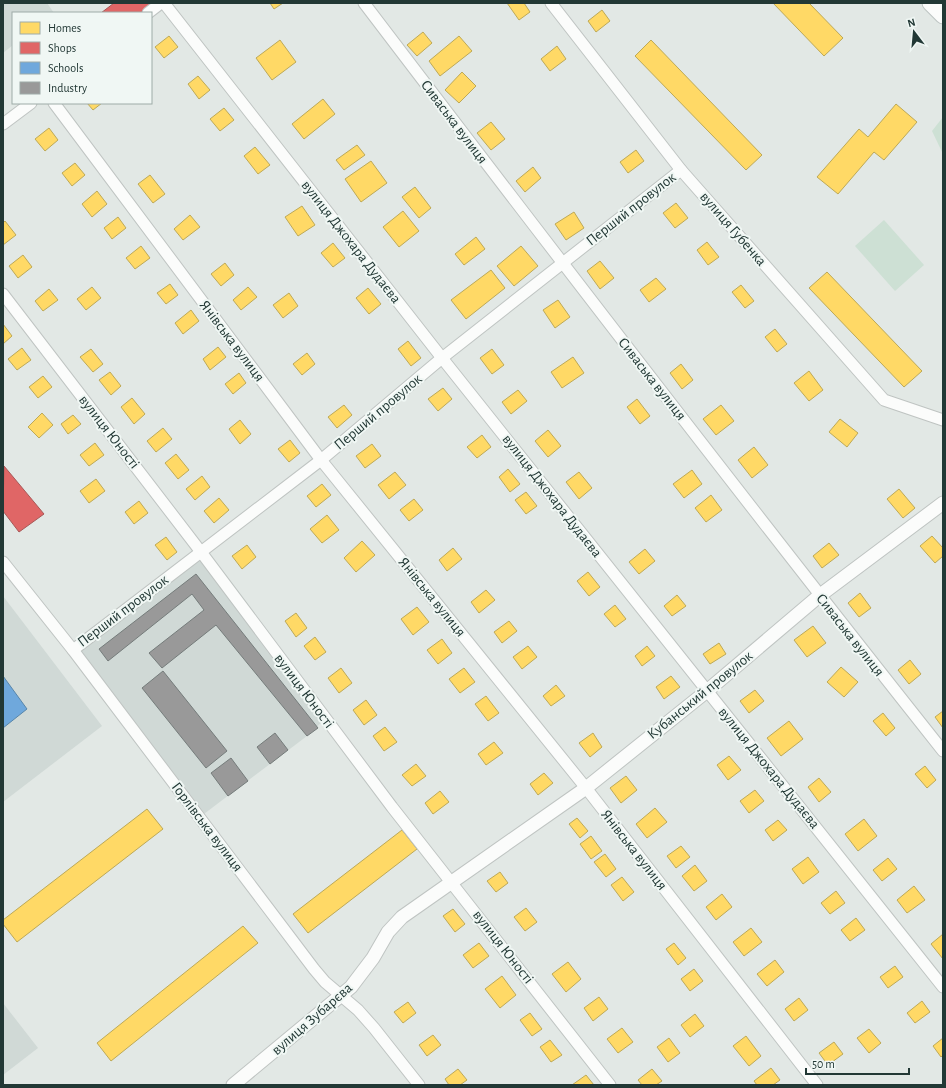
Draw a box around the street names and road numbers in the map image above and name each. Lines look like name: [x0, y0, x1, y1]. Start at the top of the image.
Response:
street label: Сиваська вулиця: [418, 77, 490, 167]
street label: Перший провулок: [583, 169, 679, 249]
street label: вулиця Джохара Дудаєва: [298, 178, 404, 306]
street label: вулиця Губенка: [697, 189, 769, 269]
street label: Янівська вулиця: [197, 298, 267, 384]
street label: Сиваська вулиця: [615, 335, 689, 423]
street label: Перший провулок: [331, 371, 425, 453]
street label: вулиця Юності: [76, 392, 142, 472]
street label: вулиця Джохара Дудаєва: [499, 432, 605, 560]
street label: Янівська вулиця: [396, 554, 468, 640]
street label: Перший провулок: [75, 572, 171, 650]
street label: Сиваська вулиця: [813, 591, 887, 679]
street label: Кубанський провулок: [644, 648, 756, 742]
street label: вулиця Юності: [271, 651, 337, 731]
street label: вулиця Джохара Дудаєва: [715, 704, 823, 832]
street label: Горлівська вулиця: [169, 779, 245, 875]
street label: Янівська вулиця: [598, 807, 670, 893]
street label: вулиця Юності: [470, 907, 536, 987]
street label: вулиця Зубарєва: [269, 980, 355, 1058]

